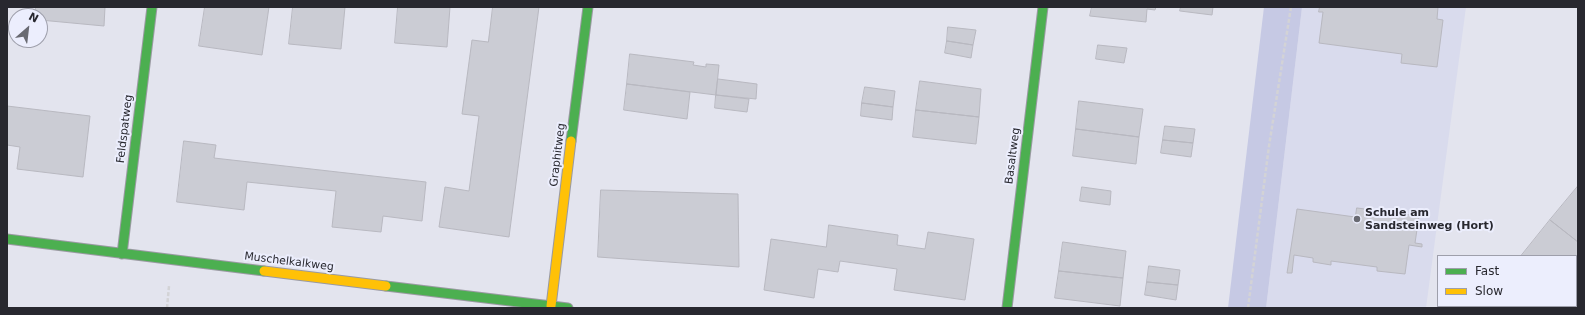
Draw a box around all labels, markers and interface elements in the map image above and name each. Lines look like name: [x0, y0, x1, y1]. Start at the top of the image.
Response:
north arrow: [8, 8, 48, 48]
text: N: [26, 10, 41, 26]
street label: Feldspatweg: [114, 94, 136, 164]
street label: Graphitweg: [548, 123, 568, 187]
street label: Basaltweg: [1003, 127, 1023, 185]
place label: Schule am Sandsteinweg (Hort): [1365, 206, 1494, 232]
marker: Schule am Sandsteinweg (Hort): [1352, 214, 1362, 224]
street label: Muschelkalkweg: [243, 250, 335, 274]
legend: [1437, 255, 1577, 307]
text: Fast: [1475, 264, 1499, 278]
text: Slow: [1475, 284, 1503, 298]

